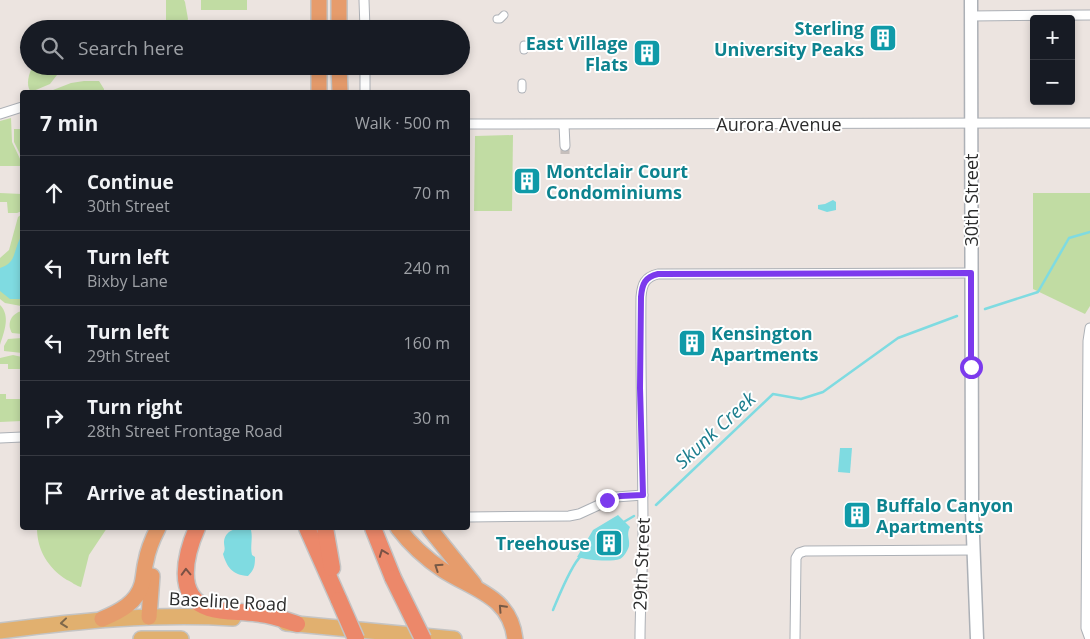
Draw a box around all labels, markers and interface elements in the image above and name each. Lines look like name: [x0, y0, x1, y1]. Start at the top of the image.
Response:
map controls: [1030, 15, 1075, 105]
button: +: [1030, 15, 1075, 60]
place label: Sterling University Peaks: [714, 16, 864, 61]
search box: [20, 20, 470, 75]
building icon: Sterling University Peaks: [868, 23, 898, 53]
place label: East Village Flats: [526, 31, 628, 76]
icon: search: [38, 34, 66, 62]
text: Search here: [78, 35, 184, 61]
building icon: East Village Flats: [632, 38, 662, 68]
button: −: [1030, 60, 1075, 105]
text: 7 min: [40, 109, 98, 137]
text: Walk · 500 m: [355, 112, 450, 134]
street label: Aurora Avenue: [716, 112, 842, 136]
street label: 30th Street: [959, 154, 983, 247]
place label: Montclair Court Condominiums: [546, 159, 688, 204]
building icon: Montclair Court Condominiums: [512, 166, 542, 196]
text: Continue: [87, 169, 174, 195]
icon: ahead: [40, 179, 68, 207]
text: 70 m: [413, 182, 450, 204]
text: 30th Street: [87, 195, 170, 217]
text: Turn left: [87, 244, 169, 270]
icon: left: [40, 254, 68, 282]
text: 240 m: [404, 257, 450, 279]
text: Bixby Lane: [87, 270, 168, 292]
text: Turn left: [87, 319, 169, 345]
place label: Kensington Apartments: [711, 321, 819, 366]
building icon: Kensington Apartments: [677, 328, 707, 358]
icon: left: [40, 329, 68, 357]
text: 160 m: [404, 332, 450, 354]
text: 29th Street: [87, 345, 170, 367]
route start: [960, 356, 983, 379]
water label: Skunk Creek: [669, 385, 762, 474]
text: Turn right: [87, 394, 182, 420]
icon: right: [40, 404, 68, 432]
text: 30 m: [413, 407, 450, 429]
text: 28th Street Frontage Road: [87, 420, 283, 442]
icon: arrive: [40, 479, 68, 507]
text: Arrive at destination: [87, 480, 284, 506]
route end: [596, 489, 619, 512]
place label: Buffalo Canyon Apartments: [876, 493, 1013, 538]
building icon: Buffalo Canyon Apartments: [842, 500, 872, 530]
street label: 29th Street: [627, 517, 655, 611]
building icon: Treehouse: [594, 528, 624, 558]
place label: Treehouse: [496, 531, 590, 555]
one-way arrow: [378, 549, 389, 558]
one-way arrow: [434, 563, 443, 573]
one-way arrow: [181, 568, 192, 576]
street label: Baseline Road: [168, 586, 288, 616]
one-way arrow: [499, 605, 508, 614]
one-way arrow: [60, 617, 68, 628]

